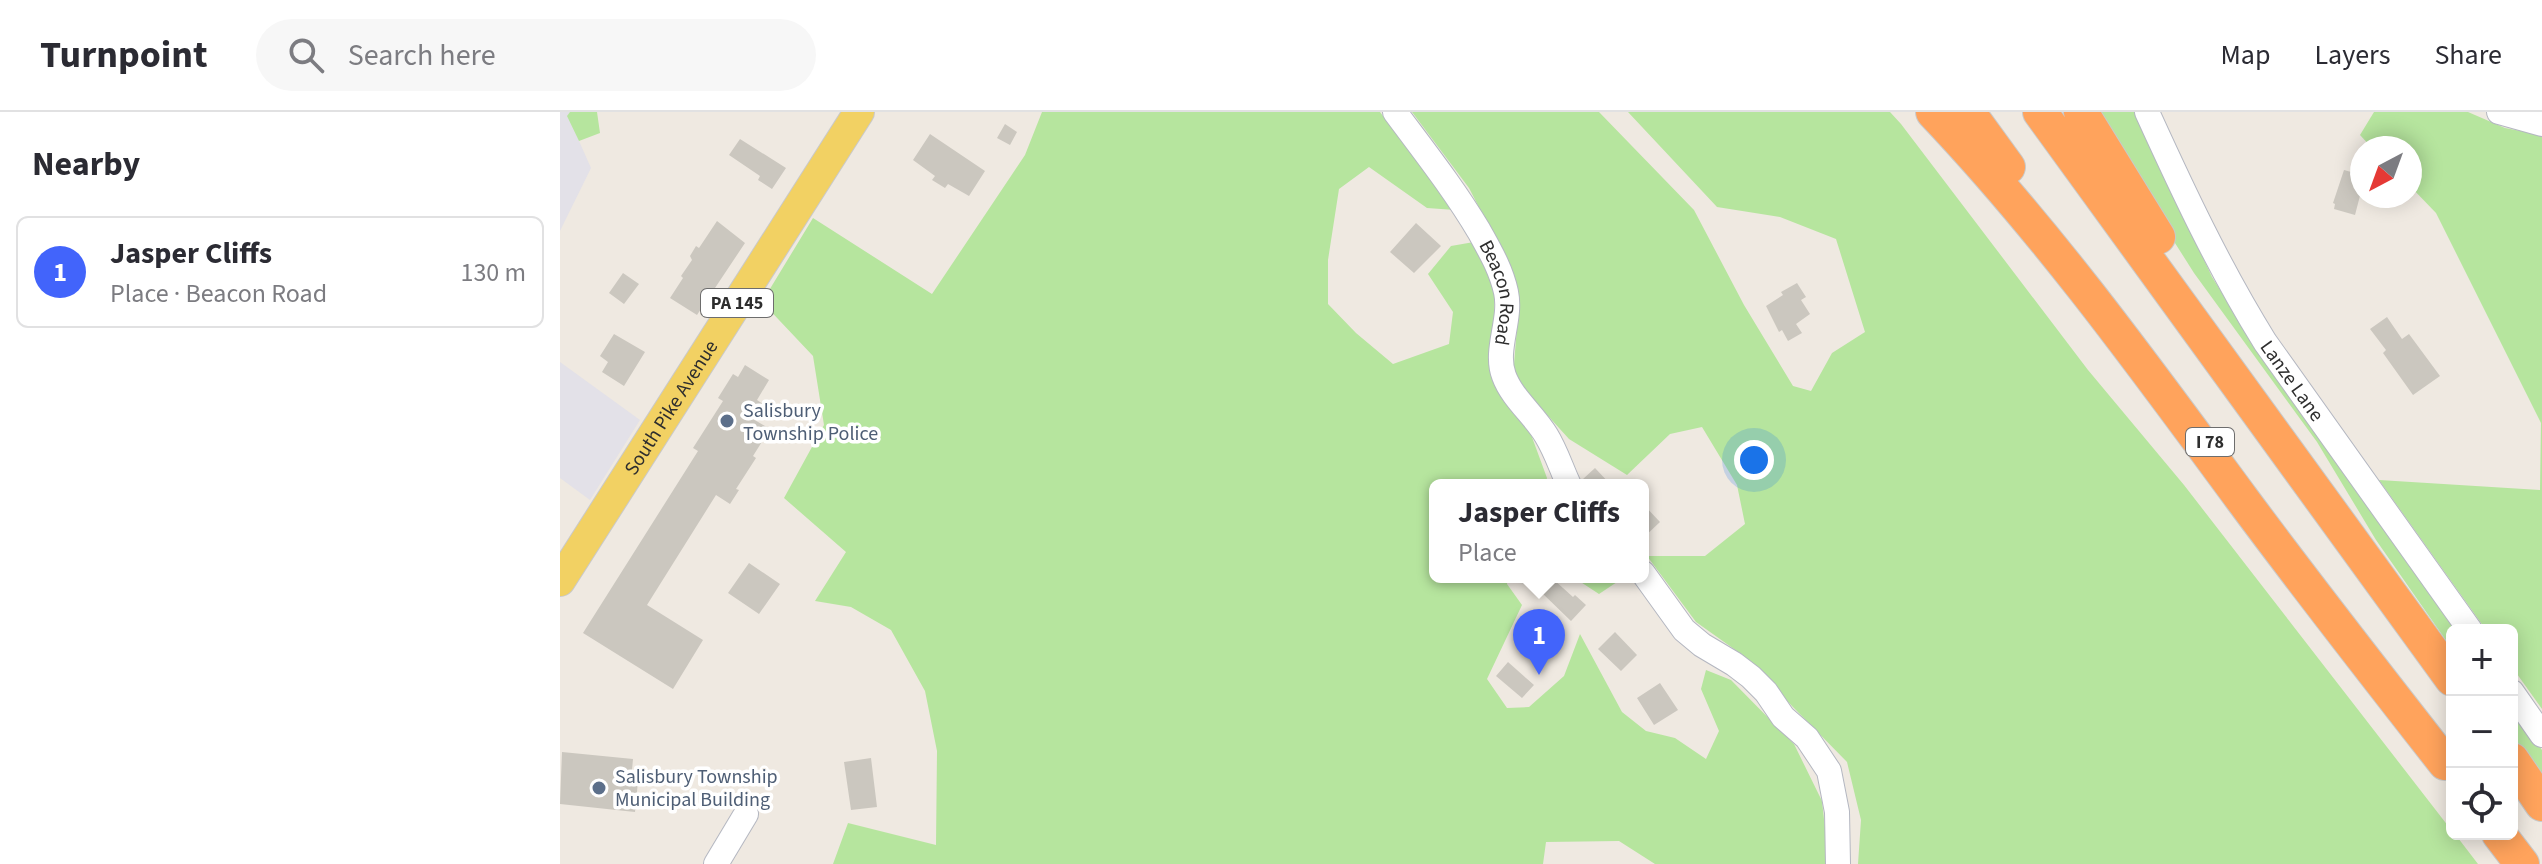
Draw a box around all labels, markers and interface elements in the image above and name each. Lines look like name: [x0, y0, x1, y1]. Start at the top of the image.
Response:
search box: [256, 19, 816, 91]
text: Turnpoint: [40, 28, 208, 82]
icon: search: [284, 33, 328, 77]
text: Search here: [348, 34, 496, 77]
text: Map: [2220, 35, 2270, 75]
text: Layers: [2314, 35, 2390, 75]
text: Share: [2434, 35, 2502, 75]
north arrow: [2350, 136, 2422, 208]
text: Nearby: [32, 140, 140, 189]
text: Jasper Cliffs: [110, 232, 272, 275]
street label: Beacon Road: [1472, 235, 1520, 347]
text: 1: [53, 254, 67, 291]
text: 130 m: [460, 254, 526, 291]
text: Place · Beacon Road: [110, 275, 327, 312]
road number: PA 145: [701, 289, 773, 317]
street label: South Pike Avenue: [618, 335, 725, 481]
street label: Lanze Lane: [2253, 335, 2330, 427]
place label: Salisbury Township Police: [743, 397, 878, 448]
marker: Salisbury Township Police: [718, 412, 736, 430]
road number: I 78: [2186, 428, 2234, 456]
your location: [1734, 440, 1774, 480]
popup: [1429, 479, 1649, 583]
text: Jasper Cliffs: [1458, 491, 1620, 534]
text: Place: [1458, 534, 1517, 571]
pin: 1: [1513, 609, 1565, 675]
map controls: [2446, 624, 2518, 840]
button: +: [2446, 624, 2518, 696]
button: −: [2446, 696, 2518, 768]
place label: Salisbury Township Municipal Building: [615, 763, 778, 814]
button: locate: [2446, 768, 2518, 840]
marker: Salisbury Township Municipal Building: [590, 779, 608, 797]

